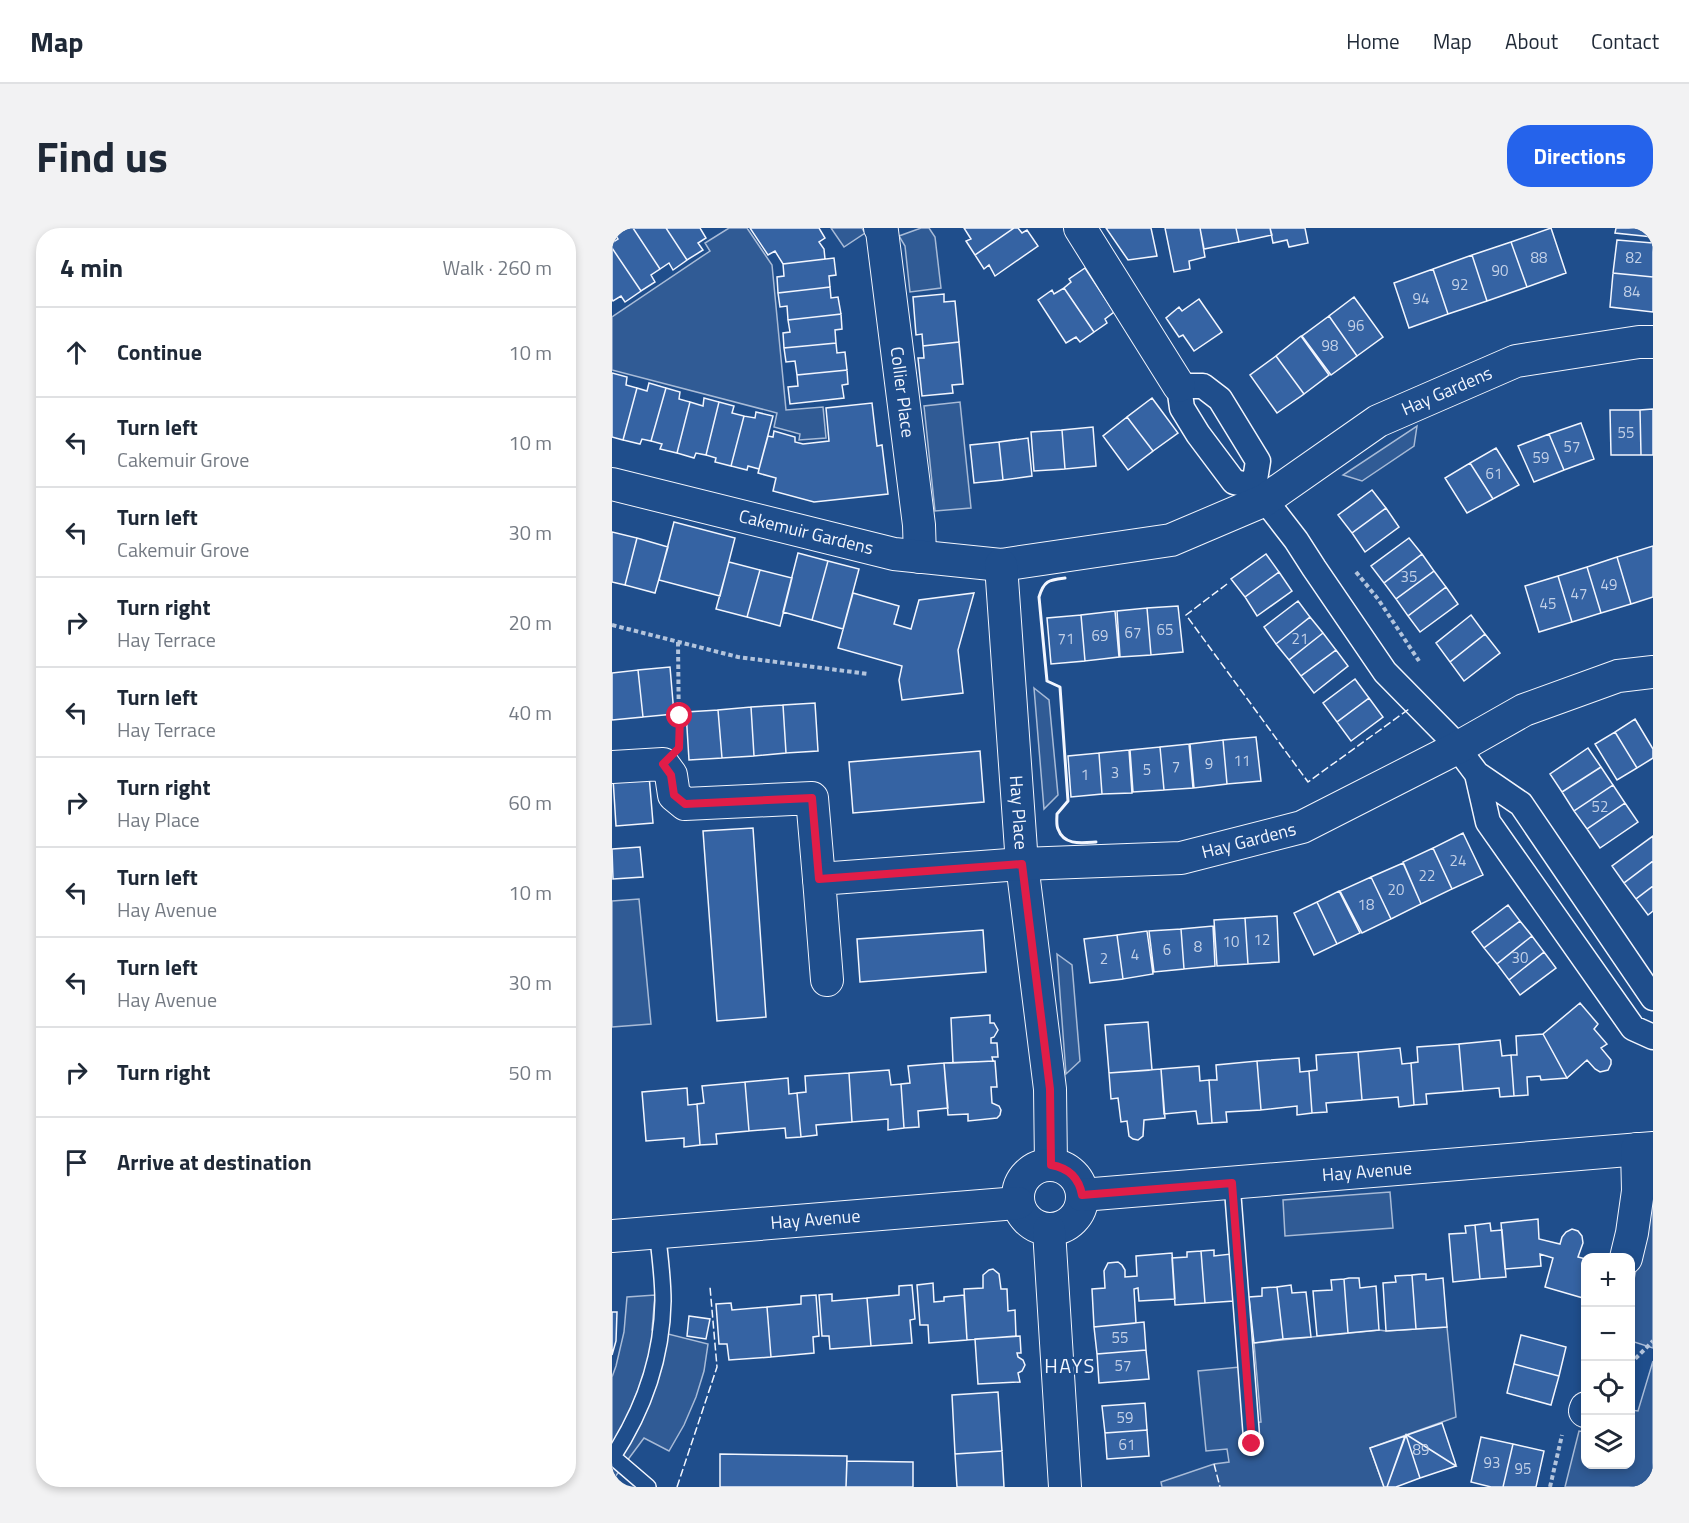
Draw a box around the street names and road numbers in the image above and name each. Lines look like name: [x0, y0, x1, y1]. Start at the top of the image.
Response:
street label: Collier Place: [884, 345, 922, 439]
street label: Hay Gardens: [1397, 359, 1496, 422]
street label: Cakemuir Gardens: [736, 502, 876, 561]
street label: Hay Place: [1003, 774, 1035, 850]
street label: Hay Gardens: [1199, 815, 1299, 865]
street label: Hay Avenue: [1321, 1154, 1413, 1188]
street label: Hay Avenue: [769, 1202, 861, 1236]

